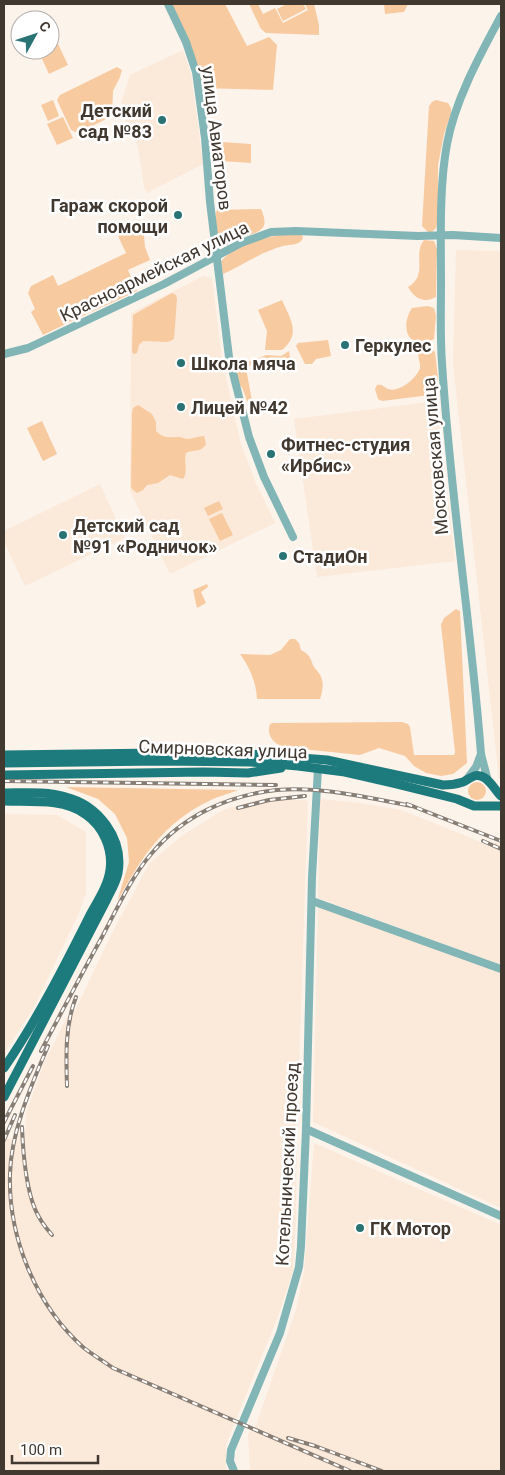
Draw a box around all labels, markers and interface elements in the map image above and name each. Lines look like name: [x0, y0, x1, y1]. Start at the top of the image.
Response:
north arrow: [10, 10, 60, 60]
text: С: [36, 18, 54, 35]
street label: улица Авиаторов: [198, 65, 236, 211]
place label: Детский сад №83: [78, 100, 152, 142]
marker: Детский сад №83: [156, 114, 168, 126]
place label: Гараж скорой помощи: [50, 195, 168, 237]
marker: Гараж скорой помощи: [172, 209, 184, 221]
street label: Красноармейская улица: [56, 216, 252, 326]
place label: Геркулес: [355, 335, 431, 356]
marker: Геркулес: [339, 339, 351, 351]
place label: Школа мяча: [191, 353, 296, 374]
marker: Школа мяча: [175, 357, 187, 369]
street label: Московская улица: [418, 376, 452, 536]
place label: Лицей №42: [191, 397, 288, 418]
marker: Лицей №42: [175, 401, 187, 413]
place label: Фитнес-студия «Ирбис»: [281, 434, 410, 476]
marker: Фитнес-студия «Ирбис»: [265, 448, 277, 460]
place label: Детский сад №91 «Родничок»: [73, 515, 217, 557]
marker: Детский сад №91 «Родничок»: [57, 529, 69, 541]
place label: СтадиОн: [293, 546, 368, 567]
marker: СтадиОн: [277, 550, 289, 562]
street label: Смирновская улица: [138, 736, 308, 762]
street label: Котельнический проезд: [271, 1062, 303, 1266]
place label: ГК Мотор: [370, 1218, 451, 1239]
marker: ГК Мотор: [354, 1222, 366, 1234]
scale bar: [12, 1432, 99, 1464]
text: 100 m: [20, 1441, 62, 1459]

